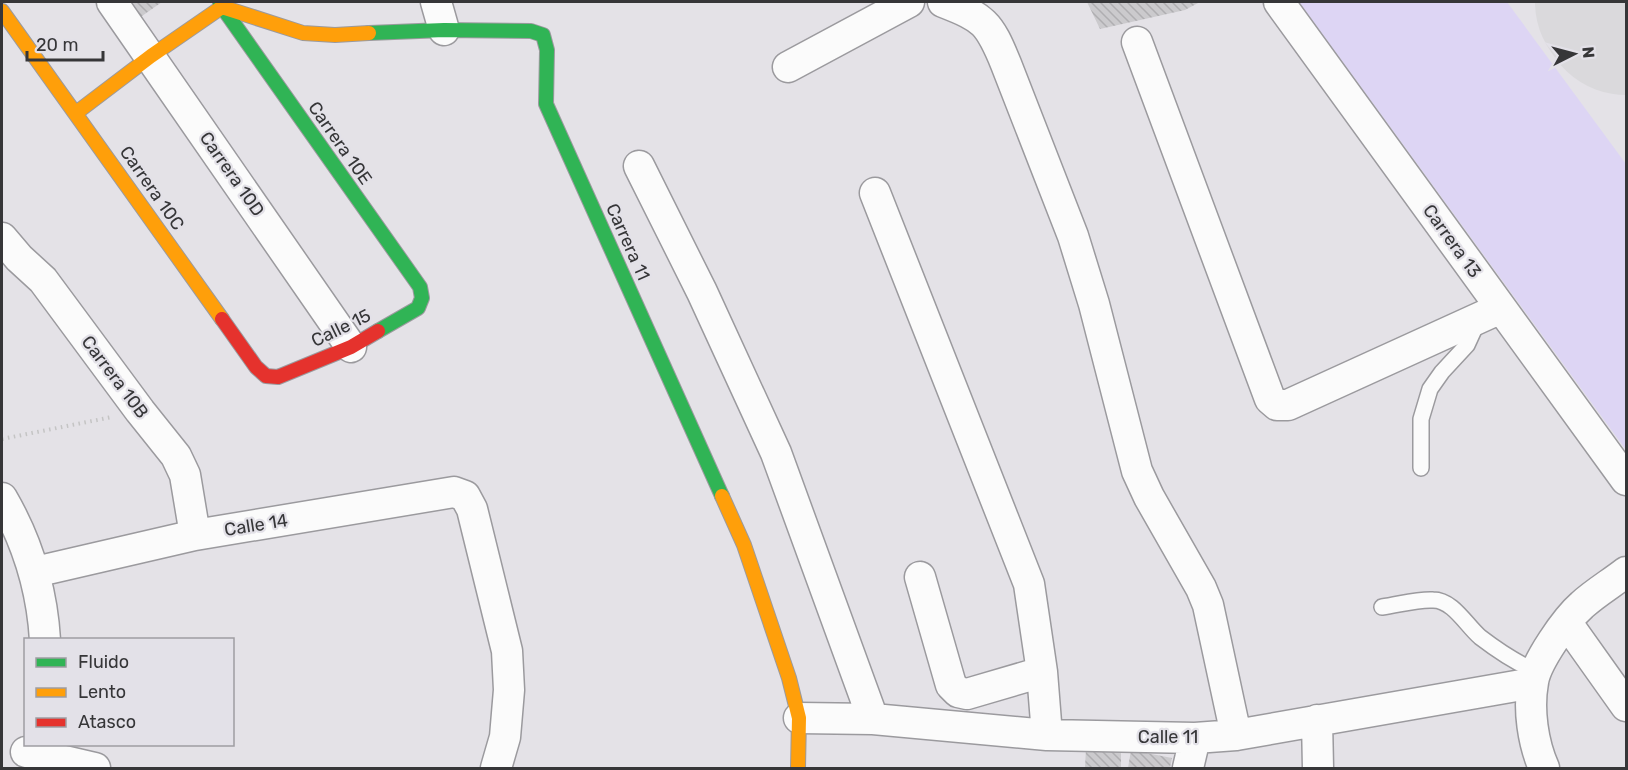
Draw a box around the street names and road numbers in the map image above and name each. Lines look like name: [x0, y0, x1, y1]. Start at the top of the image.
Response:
street label: Carrera 10E: [303, 97, 377, 189]
street label: Carrera 10D: [195, 128, 269, 220]
street label: Carrera 10C: [115, 142, 189, 234]
street label: Carrera 11: [601, 200, 655, 284]
street label: Carrera 13: [1418, 200, 1486, 282]
street label: Calle 15: [308, 304, 374, 352]
street label: Carrera 10B: [77, 331, 153, 423]
street label: Calle 14: [223, 509, 289, 541]
street label: Calle 11: [1138, 726, 1198, 748]

